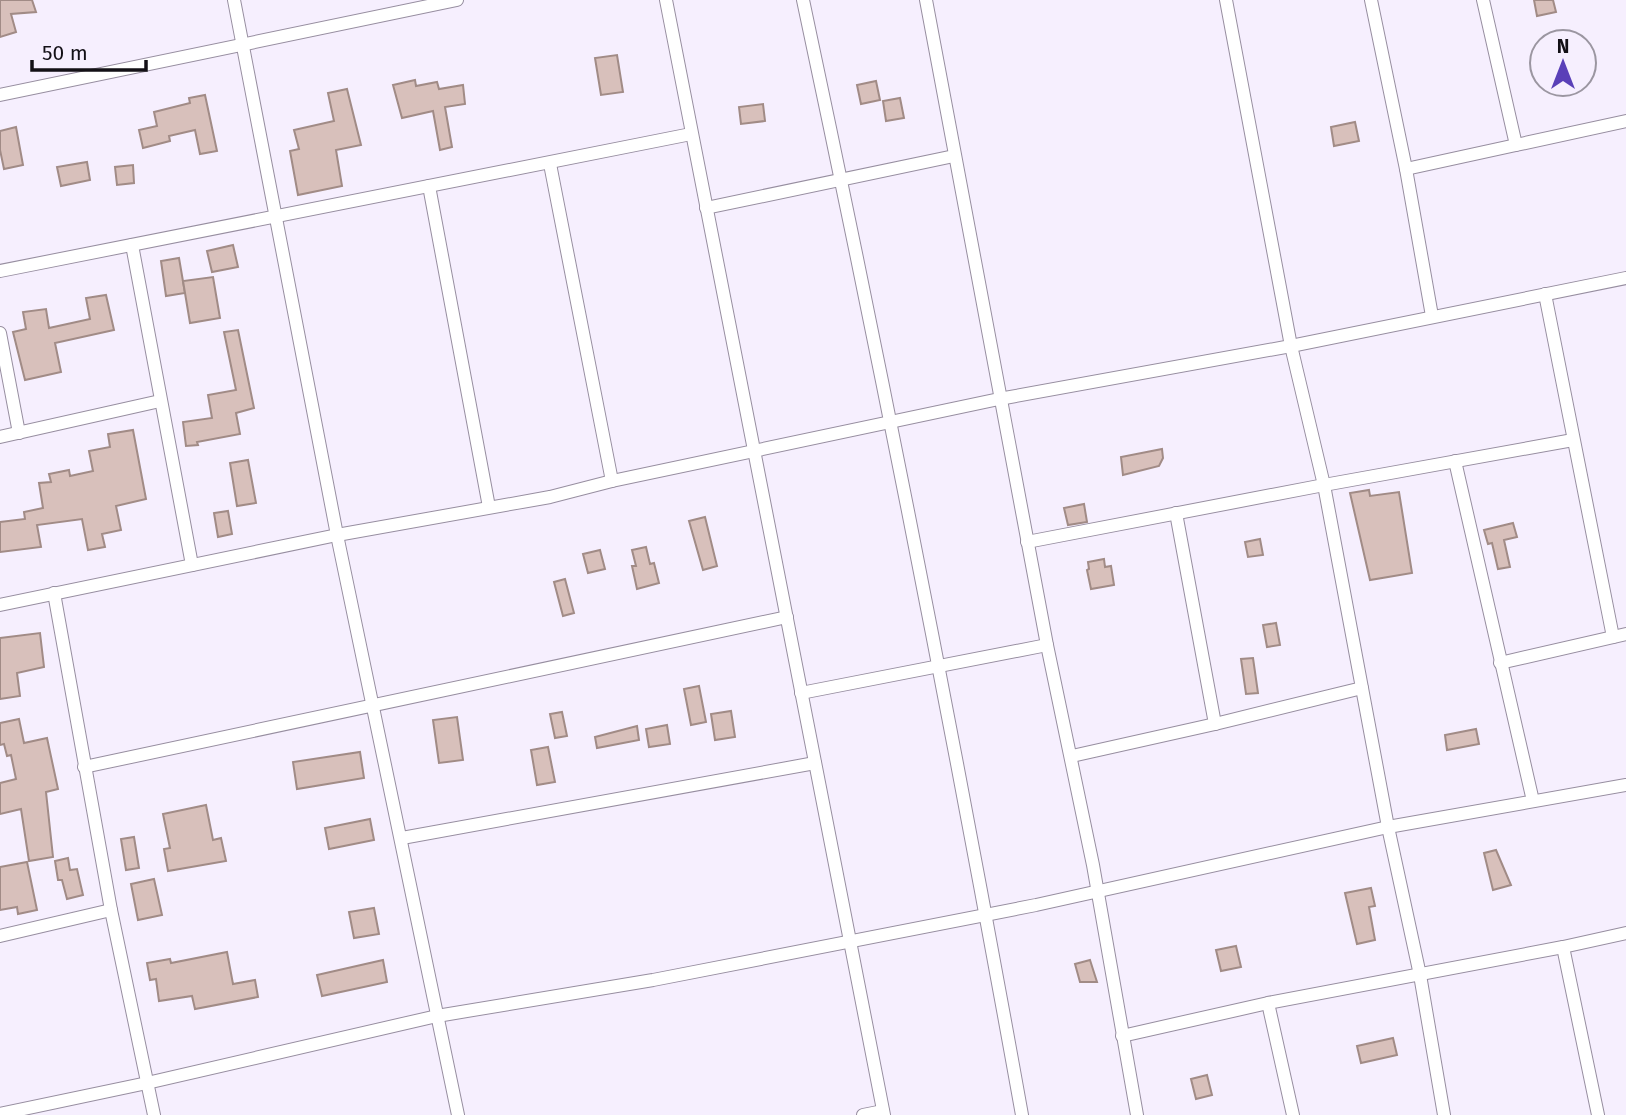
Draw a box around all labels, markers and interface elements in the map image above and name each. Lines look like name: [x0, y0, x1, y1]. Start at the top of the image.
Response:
scale bar: [32, 28, 145, 72]
north arrow: [1528, 28, 1598, 98]
text: N: [1557, 35, 1569, 58]
text: 50 m: [42, 40, 88, 66]

